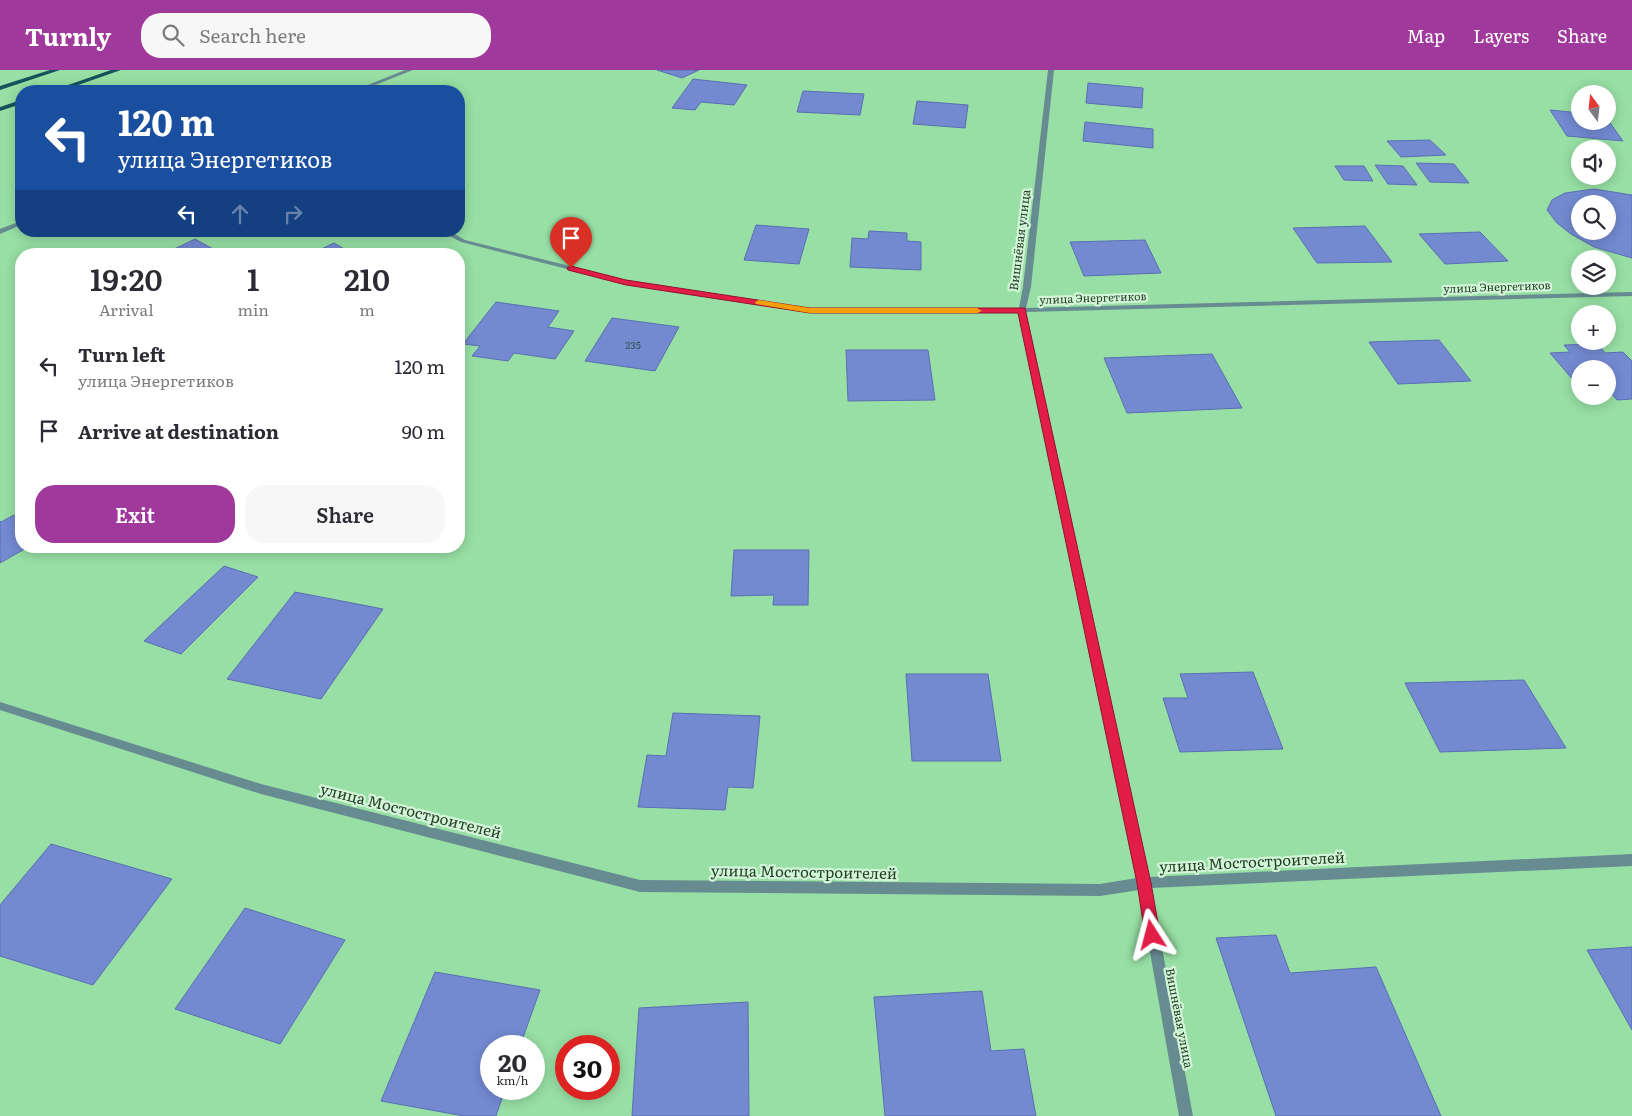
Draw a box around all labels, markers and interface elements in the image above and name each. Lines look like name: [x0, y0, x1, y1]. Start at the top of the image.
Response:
search box: [141, 13, 491, 58]
text: Turnly: [25, 18, 111, 53]
icon: search: [159, 21, 187, 49]
text: Search here: [199, 21, 306, 49]
text: Map: [1407, 22, 1445, 49]
text: Layers: [1473, 22, 1529, 49]
text: Share: [1557, 22, 1607, 49]
north arrow: [1571, 85, 1616, 130]
map controls: [1571, 85, 1616, 405]
text: 120 m: [118, 95, 215, 147]
icon: left: [35, 105, 100, 170]
button: sound: [1571, 140, 1616, 185]
text: улица Энергетиков: [118, 142, 332, 175]
street label: Вишнёвая улица: [1004, 188, 1034, 292]
button: search: [1571, 195, 1616, 240]
icon: left: [173, 200, 201, 228]
icon: ahead: [226, 200, 254, 228]
icon: right: [279, 200, 307, 228]
pin: [550, 217, 592, 268]
icon: arrive: [557, 224, 585, 252]
button: layers: [1571, 250, 1616, 295]
text: 19:20: [90, 256, 162, 300]
text: 1: [247, 256, 259, 300]
text: 210: [344, 256, 390, 300]
street label: улица Энергетиков: [1443, 276, 1551, 296]
street label: улица Энергетиков: [1039, 287, 1147, 307]
text: Arrival: [99, 297, 154, 321]
text: min: [237, 297, 269, 321]
text: m: [359, 297, 375, 321]
button: +: [1571, 305, 1616, 350]
house number: 235: [625, 337, 641, 352]
text: Turn left: [78, 340, 165, 368]
icon: left: [35, 352, 63, 380]
text: 120 m: [394, 352, 445, 380]
button: −: [1571, 360, 1616, 405]
text: улица Энергетиков: [78, 368, 234, 392]
icon: arrive: [35, 417, 63, 445]
text: Arrive at destination: [78, 417, 279, 445]
text: 90 m: [402, 417, 445, 445]
button: Exit: [35, 485, 235, 543]
button: Share: [245, 485, 445, 543]
street label: улица Мостостроителей: [318, 776, 504, 844]
street label: улица Мостостроителей: [1158, 845, 1346, 877]
street label: улица Мостостроителей: [711, 858, 897, 884]
position arrow: [1125, 908, 1177, 960]
street label: Вишнёвая улица: [1161, 966, 1199, 1070]
speed limit sign: 30: [555, 1035, 620, 1100]
text: 20: [498, 1043, 527, 1080]
text: km/h: [497, 1071, 528, 1089]

